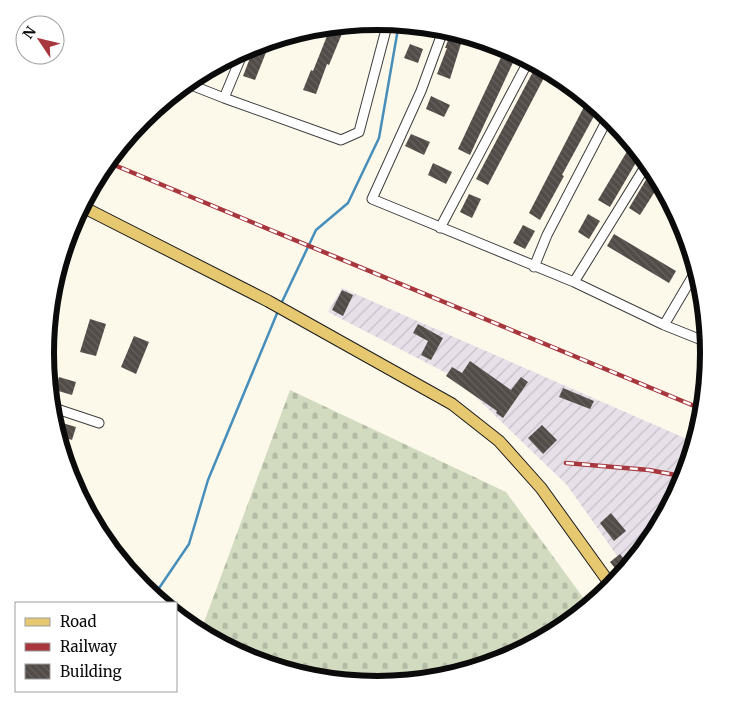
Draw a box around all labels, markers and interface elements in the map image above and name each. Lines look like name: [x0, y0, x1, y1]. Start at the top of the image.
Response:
north arrow: [15, 15, 65, 65]
text: N: [19, 23, 40, 42]
legend: [15, 602, 178, 692]
text: Road: [60, 612, 96, 631]
text: Railway: [60, 637, 117, 656]
text: Building: [60, 662, 122, 681]

